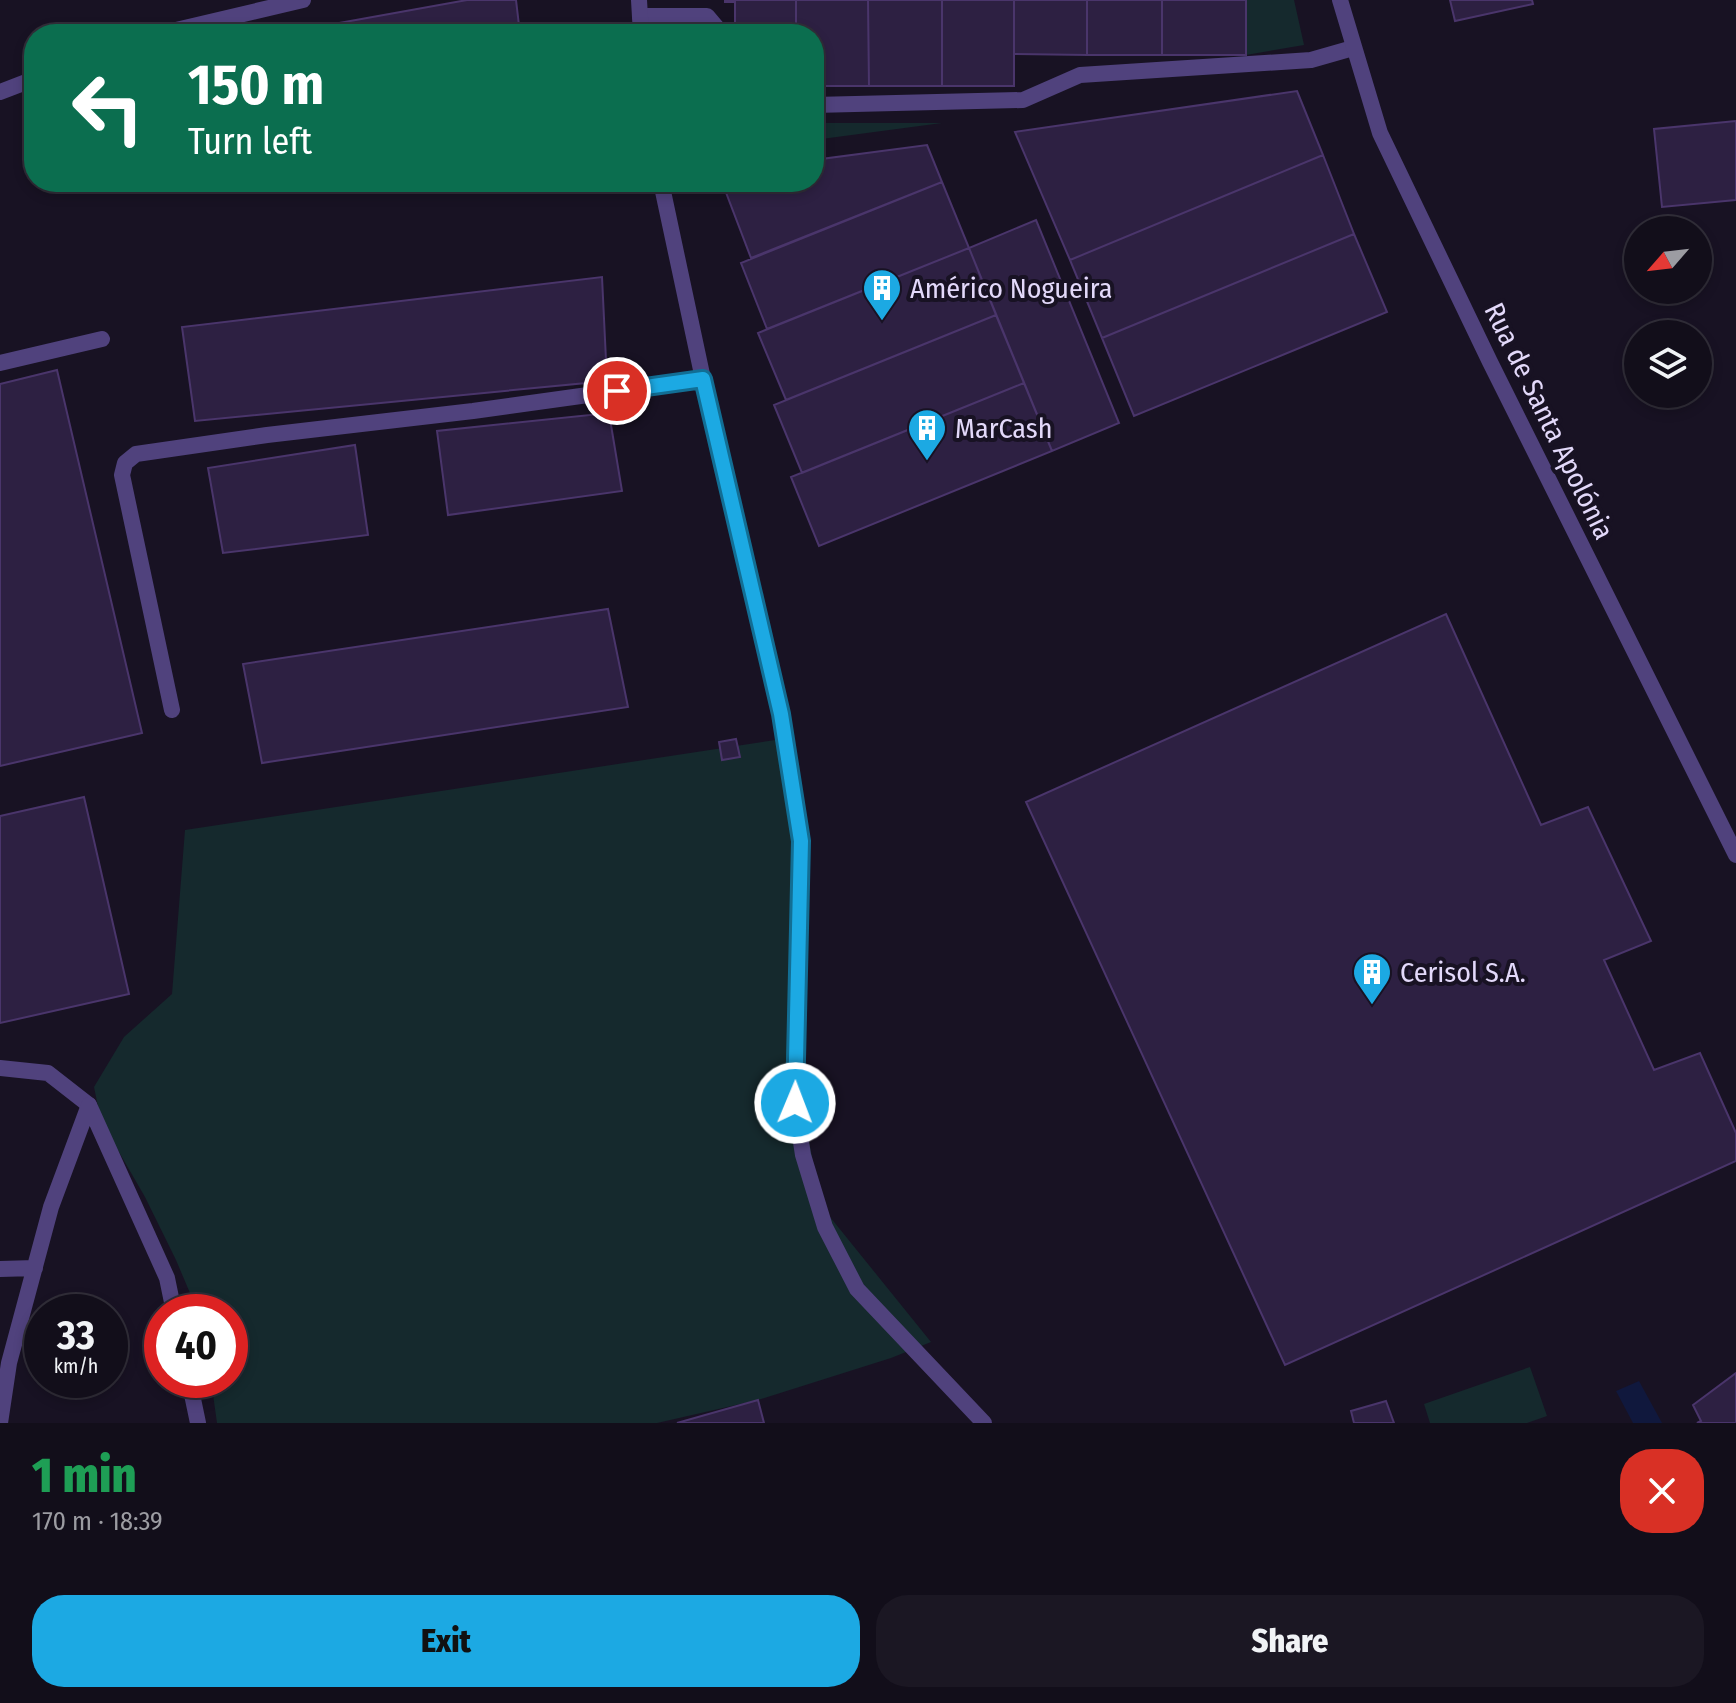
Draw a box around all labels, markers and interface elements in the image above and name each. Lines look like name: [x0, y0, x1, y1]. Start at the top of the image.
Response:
text: 150 m: [188, 52, 324, 119]
icon: left: [56, 56, 160, 160]
text: Turn left: [188, 120, 312, 164]
north arrow: [1624, 216, 1712, 304]
map controls: [1624, 216, 1712, 408]
building icon: Américo Nogueira: [861, 267, 903, 322]
place label: Américo Nogueira: [910, 272, 1112, 305]
street label: Rua de Santa Apolónia: [1477, 297, 1621, 545]
button: layers: [1624, 320, 1712, 408]
pin: [583, 357, 651, 425]
icon: arrive: [595, 369, 639, 413]
building icon: MarCash: [906, 407, 948, 462]
place label: MarCash: [955, 412, 1053, 445]
building icon: Cerisol S.A.: [1351, 951, 1393, 1006]
place label: Cerisol S.A.: [1400, 956, 1526, 989]
position arrow: [753, 1061, 837, 1145]
speed limit sign: 40: [144, 1294, 248, 1398]
text: 33: [57, 1312, 95, 1360]
text: km/h: [54, 1354, 98, 1378]
text: 1 min: [32, 1447, 136, 1505]
button: close: [1620, 1449, 1704, 1533]
text: 170 m · 18:39: [32, 1506, 163, 1537]
button: Exit: [32, 1595, 860, 1687]
button: Share: [876, 1595, 1704, 1687]

